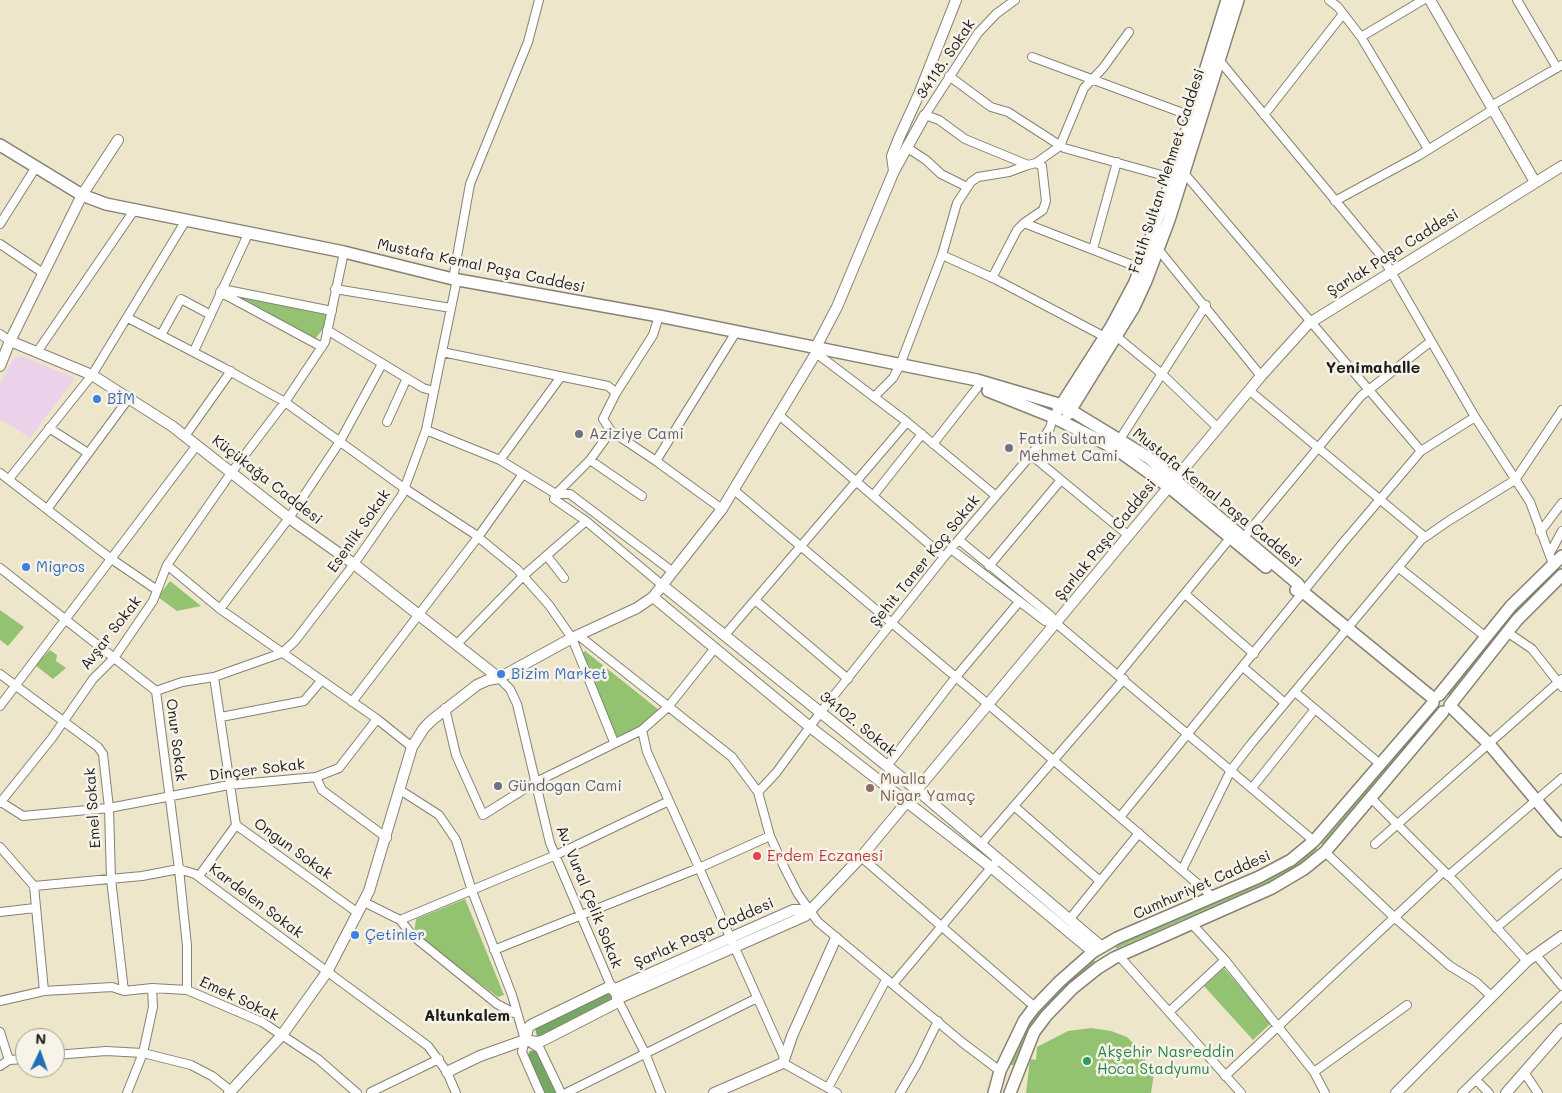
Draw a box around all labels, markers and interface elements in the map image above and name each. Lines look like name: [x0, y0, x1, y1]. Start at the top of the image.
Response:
street label: 34118. Sokak: [913, 16, 979, 102]
street label: Fatih Sultan Mehmet Caddesi: [1125, 66, 1209, 276]
street label: Şarlak Paşa Caddesi: [1324, 205, 1462, 301]
street label: Mustafa Kemal Paşa Caddesi: [376, 235, 586, 297]
district label: Yenimahalle: [1326, 358, 1420, 378]
place label: BİM: [107, 390, 135, 408]
marker: BİM: [91, 393, 103, 405]
street label: Mustafa Kemal Paşa Caddesi: [1129, 424, 1305, 572]
place label: Aziziye Cami: [589, 425, 684, 443]
marker: Aziziye Cami: [573, 428, 585, 440]
place label: Fatih Sultan Mehmet Cami: [1019, 430, 1118, 465]
street label: Küçükağa Caddesi: [208, 431, 326, 529]
marker: Fatih Sultan Mehmet Cami: [1003, 442, 1015, 454]
street label: Şarlak Paşa Caddesi: [1051, 476, 1161, 604]
street label: Esenlik Sokak: [324, 486, 394, 576]
street label: Şehit Taner Koç Sokak: [866, 492, 984, 630]
place label: Migros: [36, 558, 85, 576]
marker: Migros: [20, 561, 32, 573]
street label: Avşar Sokak: [77, 593, 145, 673]
place label: Bizim Market: [511, 665, 607, 683]
marker: Bizim Market: [495, 668, 507, 680]
street label: 34102. Sokak: [816, 688, 900, 760]
street label: Onur Sokak: [162, 698, 190, 782]
street label: Dinçer Sokak: [208, 755, 306, 785]
street label: Emel Sokak: [81, 767, 105, 849]
place label: Mualla Nigar Yamaç: [880, 770, 975, 805]
place label: Gündogan Cami: [508, 777, 622, 795]
marker: Gündogan Cami: [492, 780, 504, 792]
marker: Mualla Nigar Yamaç: [864, 782, 876, 794]
street label: Ongun Sokak: [250, 814, 336, 884]
street label: Av. Vural Çelik Sokak: [552, 823, 626, 971]
place label: Erdem Eczanesi: [767, 847, 883, 865]
street label: Cumhuriyet Caddesi: [1131, 847, 1273, 923]
marker: Erdem Eczanesi: [751, 850, 763, 862]
street label: Kardelen Sokak: [205, 860, 307, 942]
street label: Şarlak Paşa Caddesi: [631, 894, 777, 972]
place label: Çetinler: [365, 926, 425, 944]
marker: Çetinler: [349, 929, 361, 941]
street label: Emek Sokak: [197, 973, 281, 1025]
district label: Altunkalem: [424, 1006, 510, 1026]
north arrow: [15, 1028, 65, 1078]
text: N: [35, 1029, 47, 1048]
place label: Akşehir Nasreddin Hoca Stadyumu: [1097, 1043, 1234, 1078]
marker: Akşehir Nasreddin Hoca Stadyumu: [1081, 1055, 1093, 1067]

